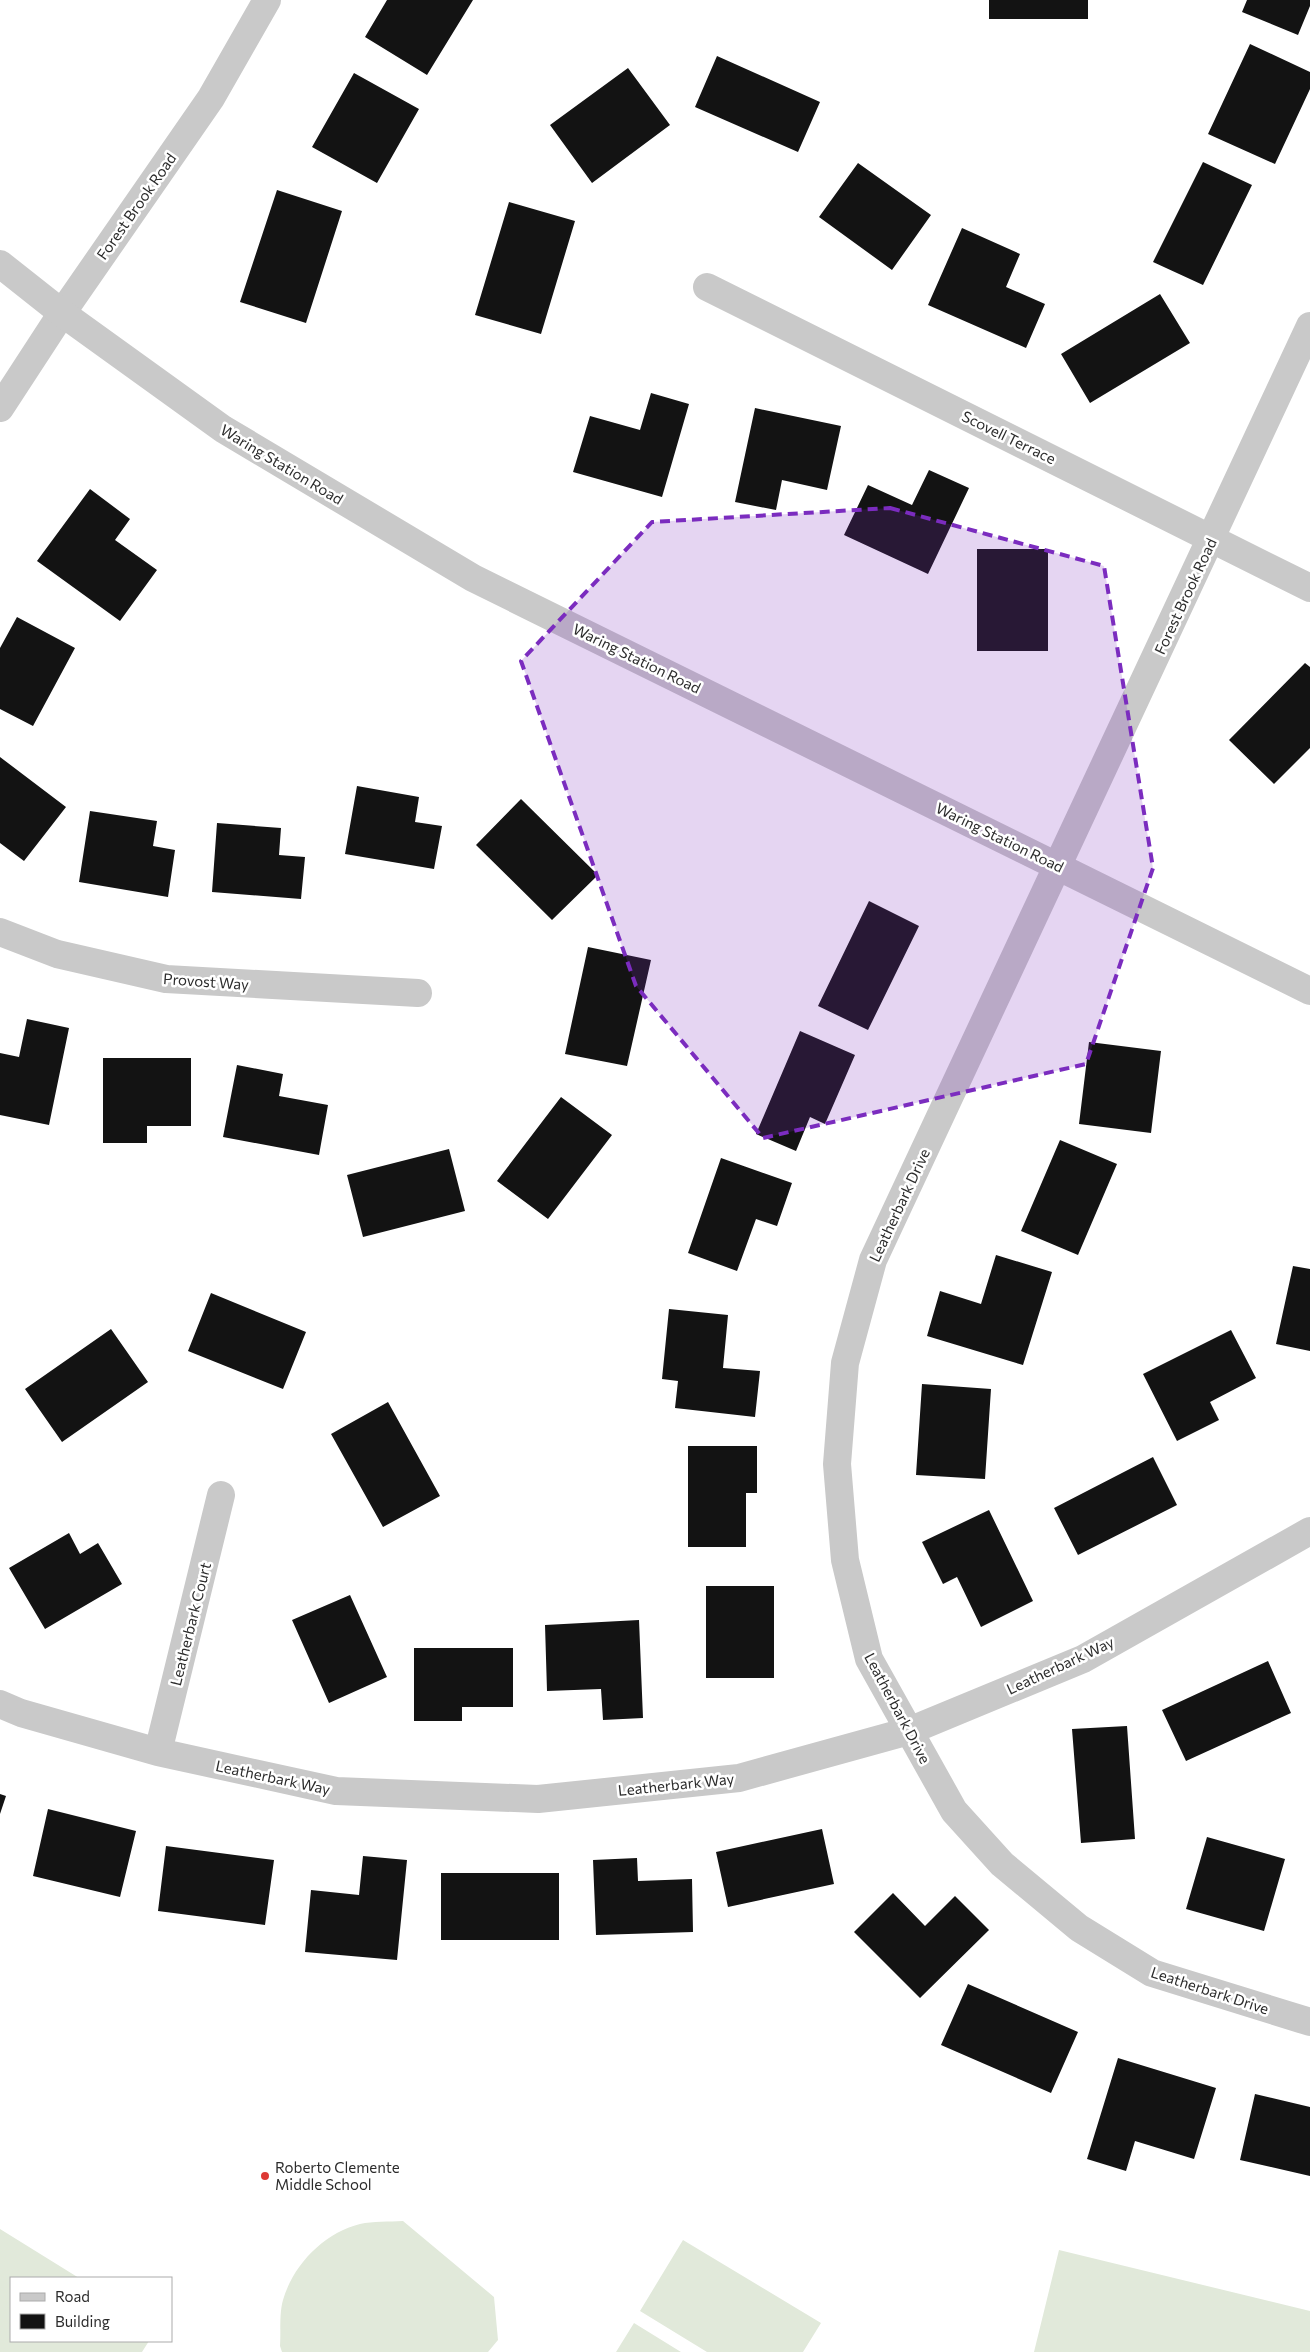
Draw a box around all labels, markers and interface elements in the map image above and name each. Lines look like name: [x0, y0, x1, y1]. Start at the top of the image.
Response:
street label: Forest Brook Road: [92, 149, 180, 263]
street label: Scovell Terrace: [959, 407, 1059, 468]
street label: Waring Station Road: [217, 420, 347, 508]
street label: Forest Brook Road: [1150, 535, 1220, 657]
street label: Waring Station Road: [570, 619, 704, 697]
street label: Waring Station Road: [933, 798, 1067, 876]
street label: Provost Way: [163, 969, 250, 993]
street label: Leatherbark Drive: [865, 1145, 933, 1265]
street label: Leatherbark Court: [166, 1560, 214, 1688]
street label: Leatherbark Way: [1003, 1632, 1117, 1698]
street label: Leatherbark Drive: [861, 1649, 935, 1767]
street label: Leatherbark Way: [214, 1756, 332, 1798]
street label: Leatherbark Way: [617, 1769, 735, 1799]
street label: Leatherbark Drive: [1149, 1962, 1271, 2018]
place label: Roberto Clemente Middle School: [275, 2158, 400, 2193]
marker: Roberto Clemente Middle School: [259, 2170, 271, 2182]
legend: [10, 2277, 172, 2342]
text: Road: [55, 2287, 90, 2305]
text: Building: [55, 2312, 110, 2330]

